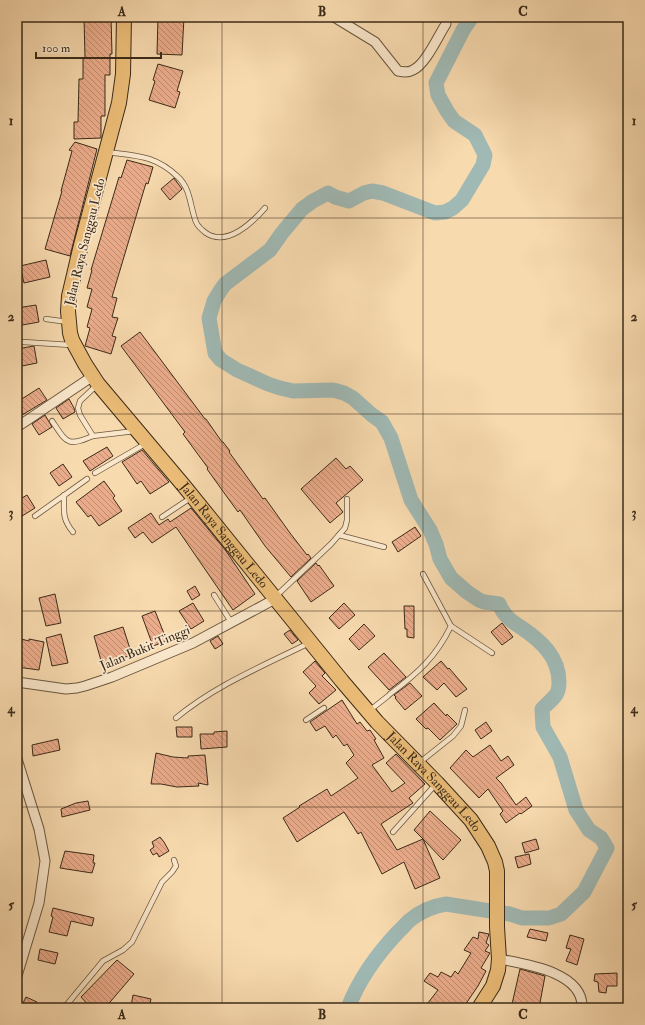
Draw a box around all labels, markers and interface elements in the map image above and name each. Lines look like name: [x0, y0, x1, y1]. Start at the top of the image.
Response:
text: A: [117, 4, 127, 20]
text: B: [318, 4, 326, 20]
text: C: [518, 4, 528, 20]
scale bar: [36, 34, 161, 60]
text: 100 m: [42, 41, 71, 56]
text: 1: [9, 113, 14, 129]
text: 1: [632, 113, 637, 129]
street label: Jalan Raya Sanggau Ledo: [61, 176, 110, 309]
text: 2: [8, 309, 15, 325]
text: 2: [631, 309, 638, 325]
street label: Jalan Raya Sanggau Ledo: [176, 478, 271, 591]
text: 3: [9, 505, 14, 521]
text: 3: [632, 505, 637, 521]
street label: Jalan Bukit Tinggi: [97, 622, 193, 675]
text: 4: [6, 701, 15, 717]
text: 4: [629, 701, 638, 717]
street label: Jalan Raya Sanggau Ledo: [382, 728, 484, 835]
text: 5: [8, 897, 14, 913]
text: 5: [631, 897, 637, 913]
text: A: [117, 1007, 127, 1023]
text: B: [318, 1007, 326, 1023]
text: C: [518, 1007, 528, 1023]

